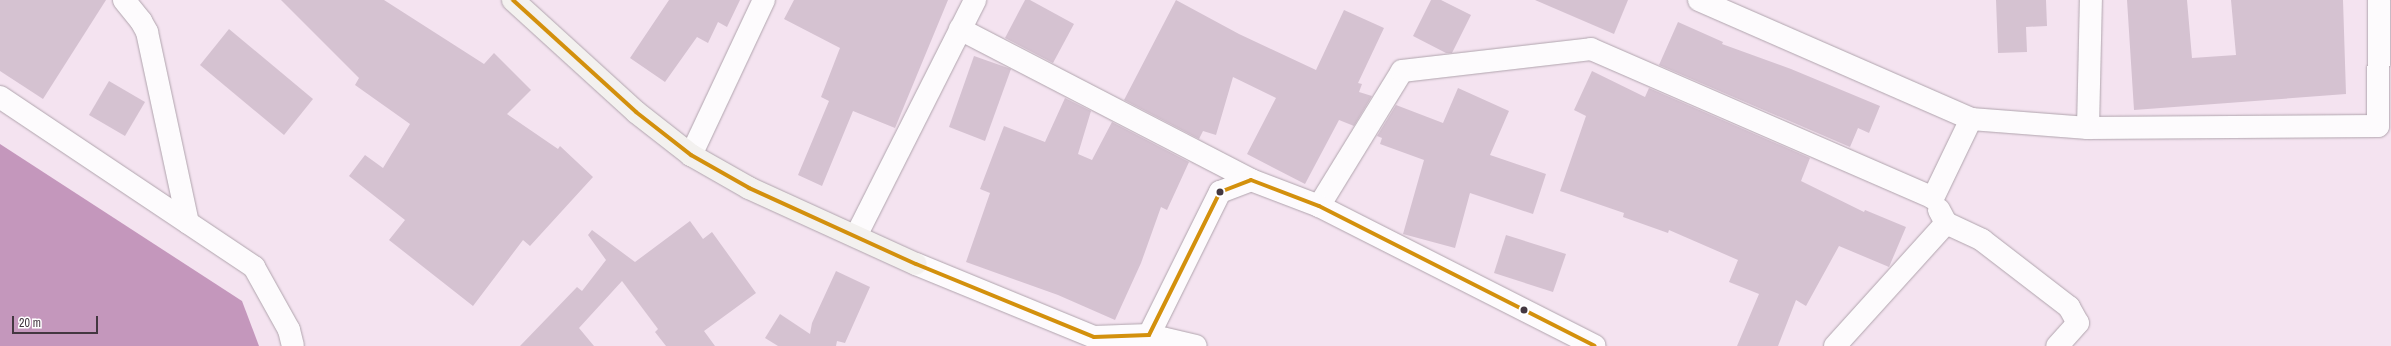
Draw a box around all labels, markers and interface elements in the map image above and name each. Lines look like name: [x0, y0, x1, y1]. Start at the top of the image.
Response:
unlabelled marker: [1215, 187, 1225, 197]
unlabelled marker: [1519, 305, 1529, 315]
scale bar: [14, 308, 100, 334]
text: 20 m: [19, 315, 41, 331]

